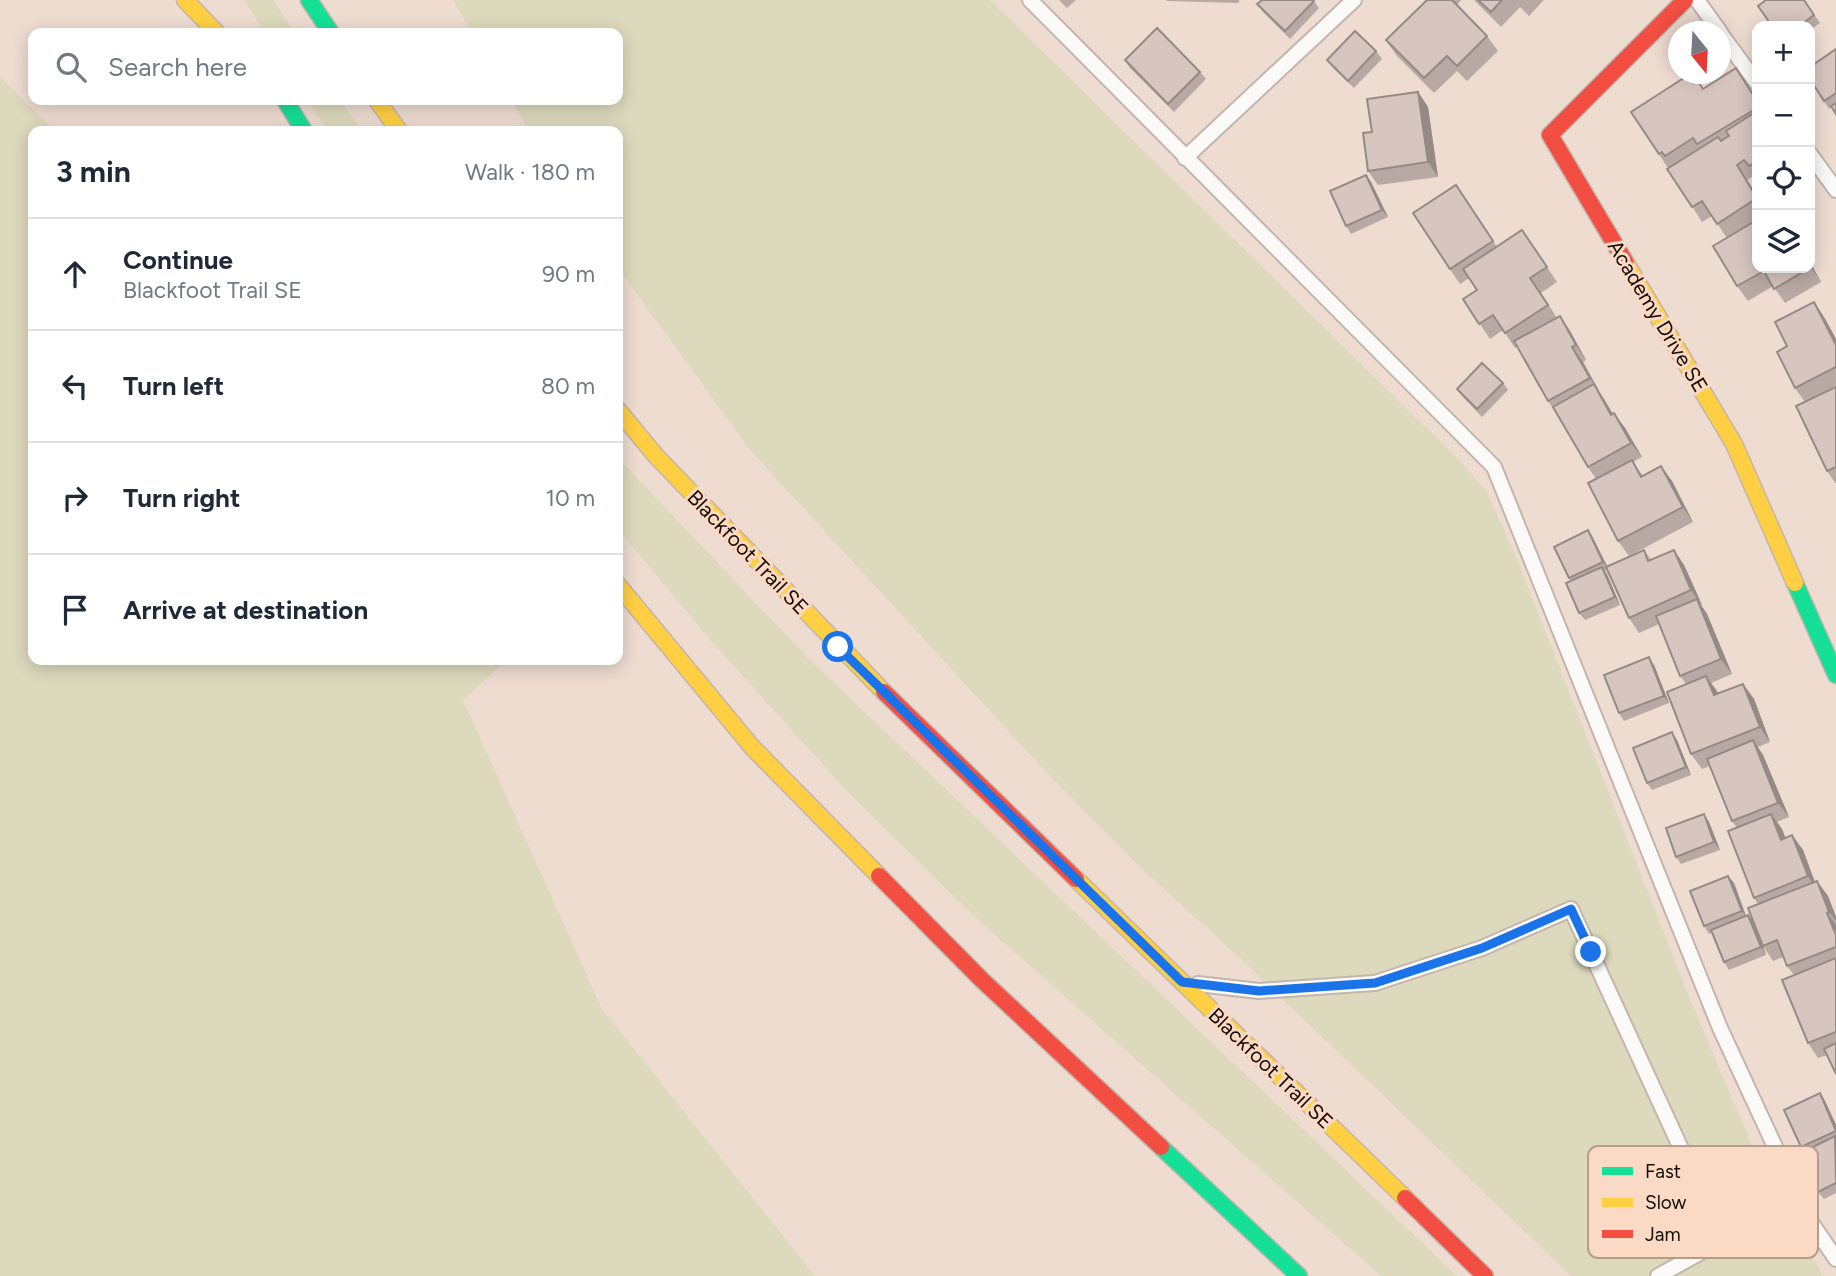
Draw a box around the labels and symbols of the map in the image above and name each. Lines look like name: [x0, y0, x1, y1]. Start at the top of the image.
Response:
north arrow: [1668, 21, 1731, 84]
street label: Academy Drive SE: [1603, 235, 1713, 397]
street label: Blackfoot Trail SE: [682, 485, 814, 619]
route start: [822, 631, 853, 662]
route end: [1575, 936, 1606, 967]
street label: Blackfoot Trail SE: [1204, 1002, 1338, 1134]
legend: [1588, 1146, 1818, 1258]
text: Fast: [1645, 1160, 1681, 1183]
text: Slow: [1645, 1191, 1687, 1214]
text: Jam: [1645, 1223, 1681, 1246]

